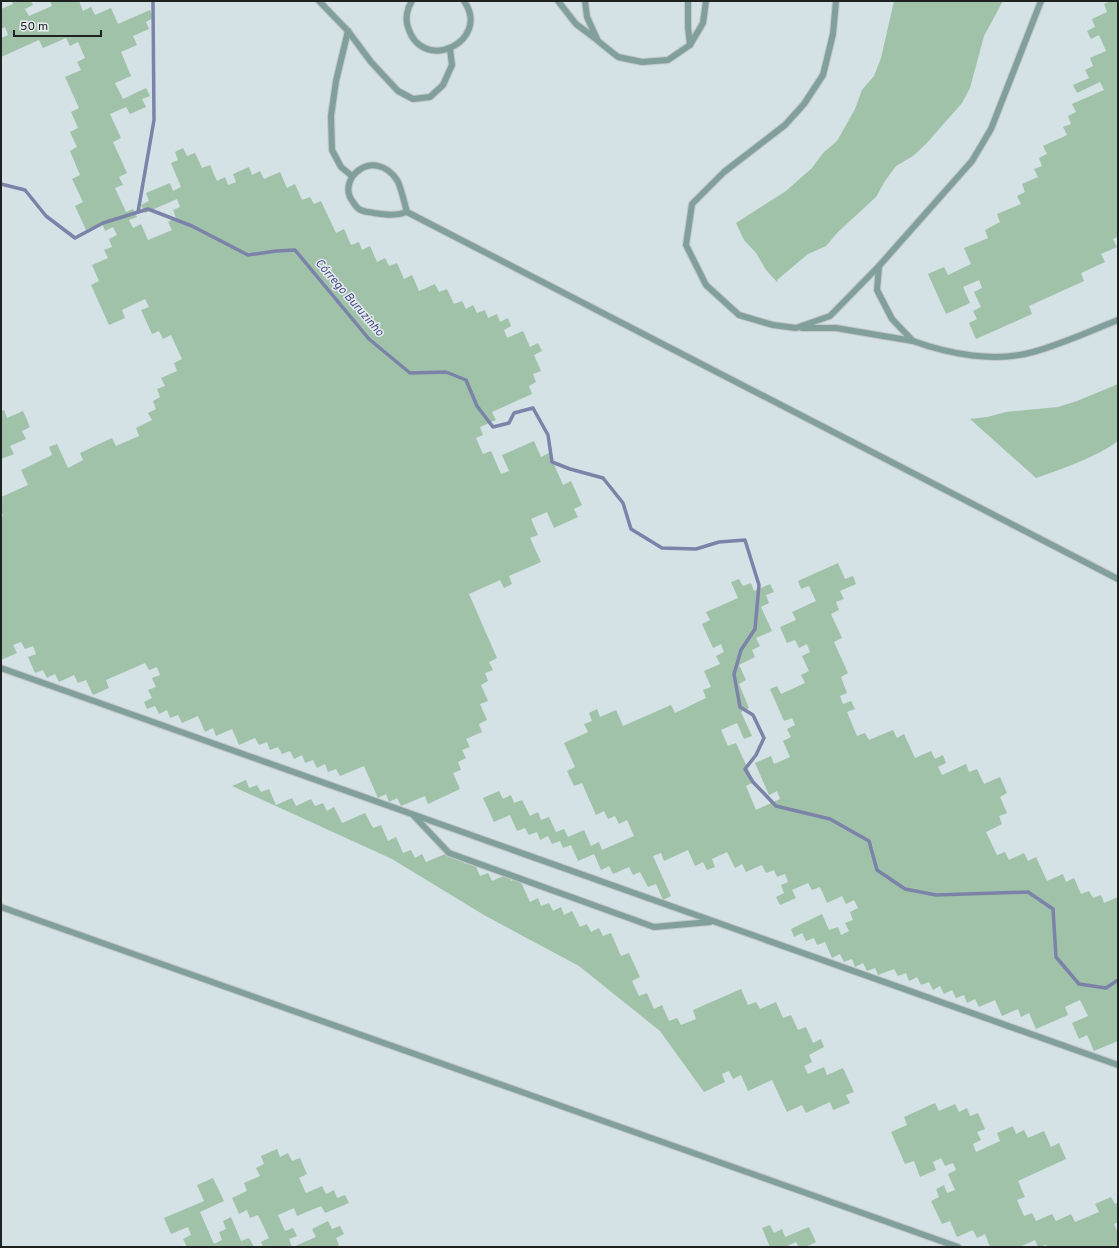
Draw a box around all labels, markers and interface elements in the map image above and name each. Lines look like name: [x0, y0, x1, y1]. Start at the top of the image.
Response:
scale bar: [14, 12, 101, 38]
text: 50 m: [20, 19, 48, 35]
water label: Córrego Buruzinho: [311, 256, 388, 341]

